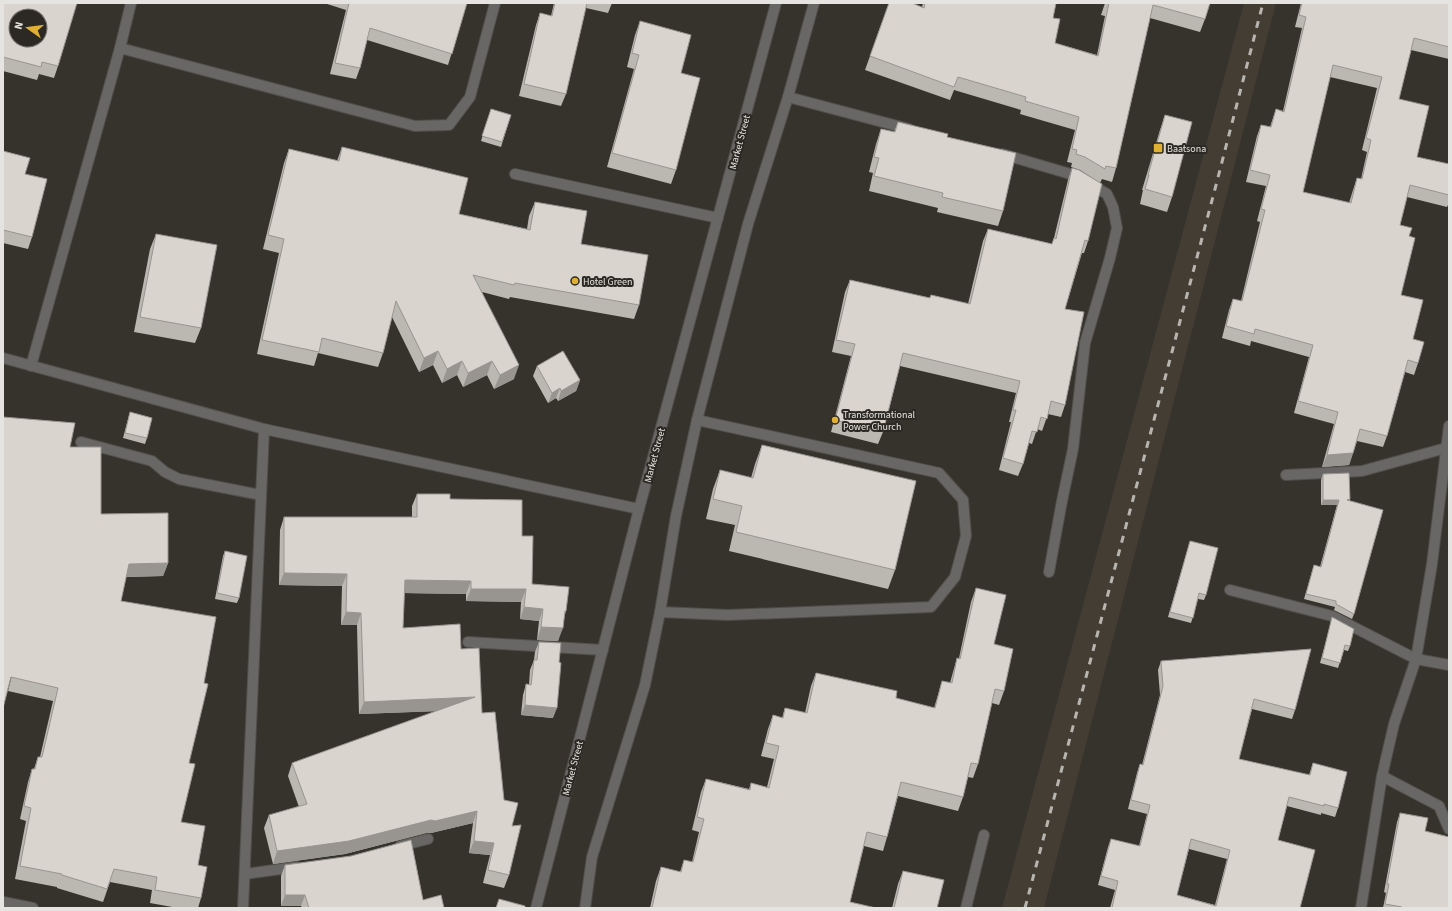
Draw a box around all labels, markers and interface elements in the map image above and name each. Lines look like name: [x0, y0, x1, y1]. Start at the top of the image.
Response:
north arrow: [8, 8, 48, 48]
text: N: [11, 20, 27, 31]
street label: Market Street: [726, 113, 754, 171]
marker: Baatsona: [1152, 142, 1164, 154]
place label: Baatsona: [1167, 142, 1206, 156]
place label: Hotel Green: [583, 275, 632, 289]
marker: Hotel Green: [570, 276, 580, 286]
place label: Transformational Power Church: [843, 408, 916, 434]
marker: Transformational Power Church: [830, 415, 840, 425]
street label: Market Street: [641, 426, 669, 484]
street label: Market Street: [559, 739, 587, 797]

